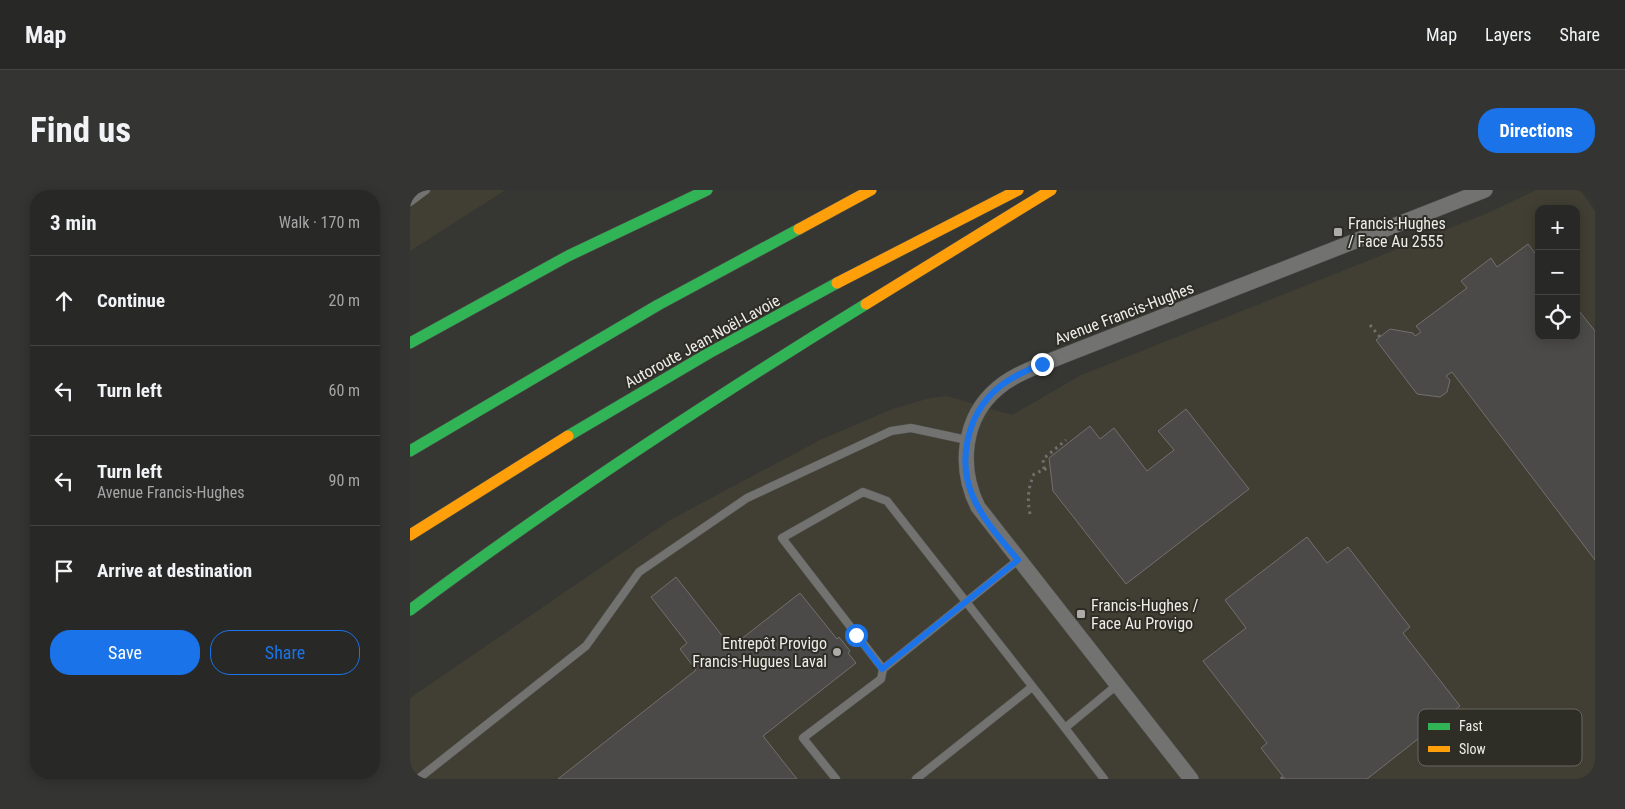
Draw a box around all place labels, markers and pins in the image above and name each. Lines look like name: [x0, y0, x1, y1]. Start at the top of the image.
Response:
place label: Francis-Hughes / Face Au 2555: [1348, 214, 1446, 251]
marker: Francis-Hughes / Face Au 2555: [1332, 226, 1344, 238]
place label: Francis-Hughes / Face Au Provigo: [1091, 596, 1199, 633]
marker: Francis-Hughes / Face Au Provigo: [1075, 608, 1087, 620]
place label: Entrepôt Provigo Francis-Hugues Laval: [692, 634, 827, 671]
marker: Entrepôt Provigo Francis-Hugues Laval: [831, 646, 843, 658]

